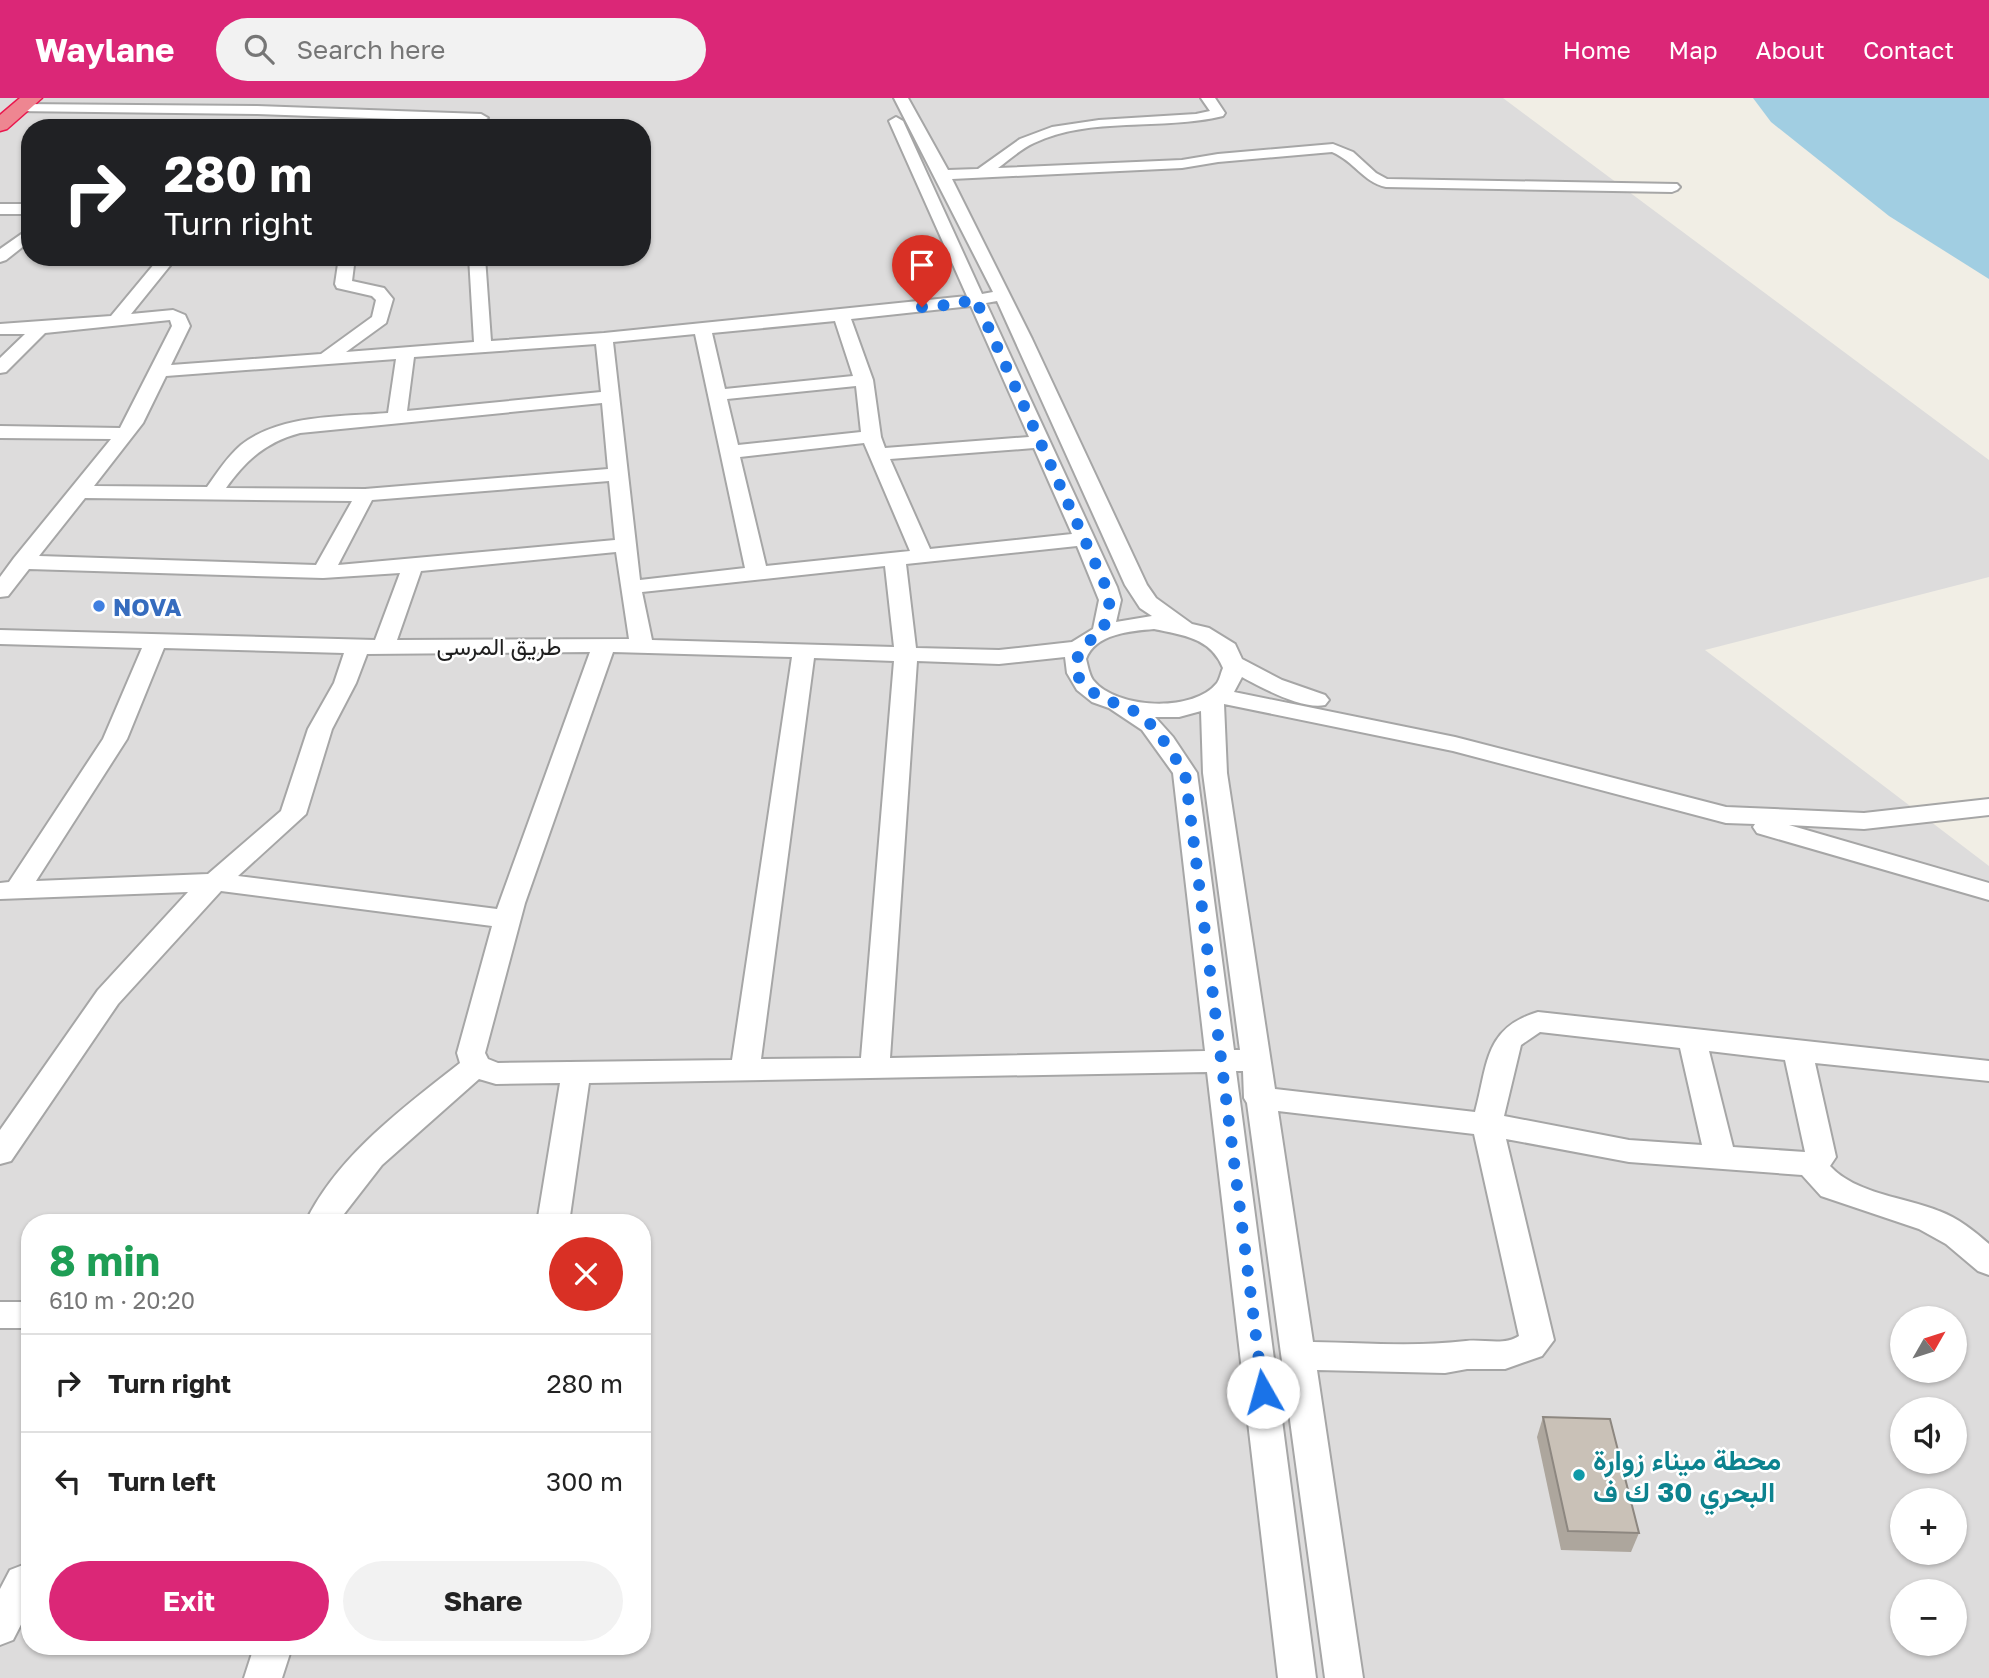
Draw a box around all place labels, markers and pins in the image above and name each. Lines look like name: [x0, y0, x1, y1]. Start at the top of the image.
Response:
pin: [892, 235, 952, 307]
place label: NOVA: [113, 592, 182, 621]
marker: NOVA: [91, 598, 107, 614]
place label: محطة ميناء زوارة البحري 30 ك ف: [1593, 1443, 1781, 1516]
marker: محطة ميناء زوارة البحري 30 ك ف: [1571, 1467, 1587, 1483]

